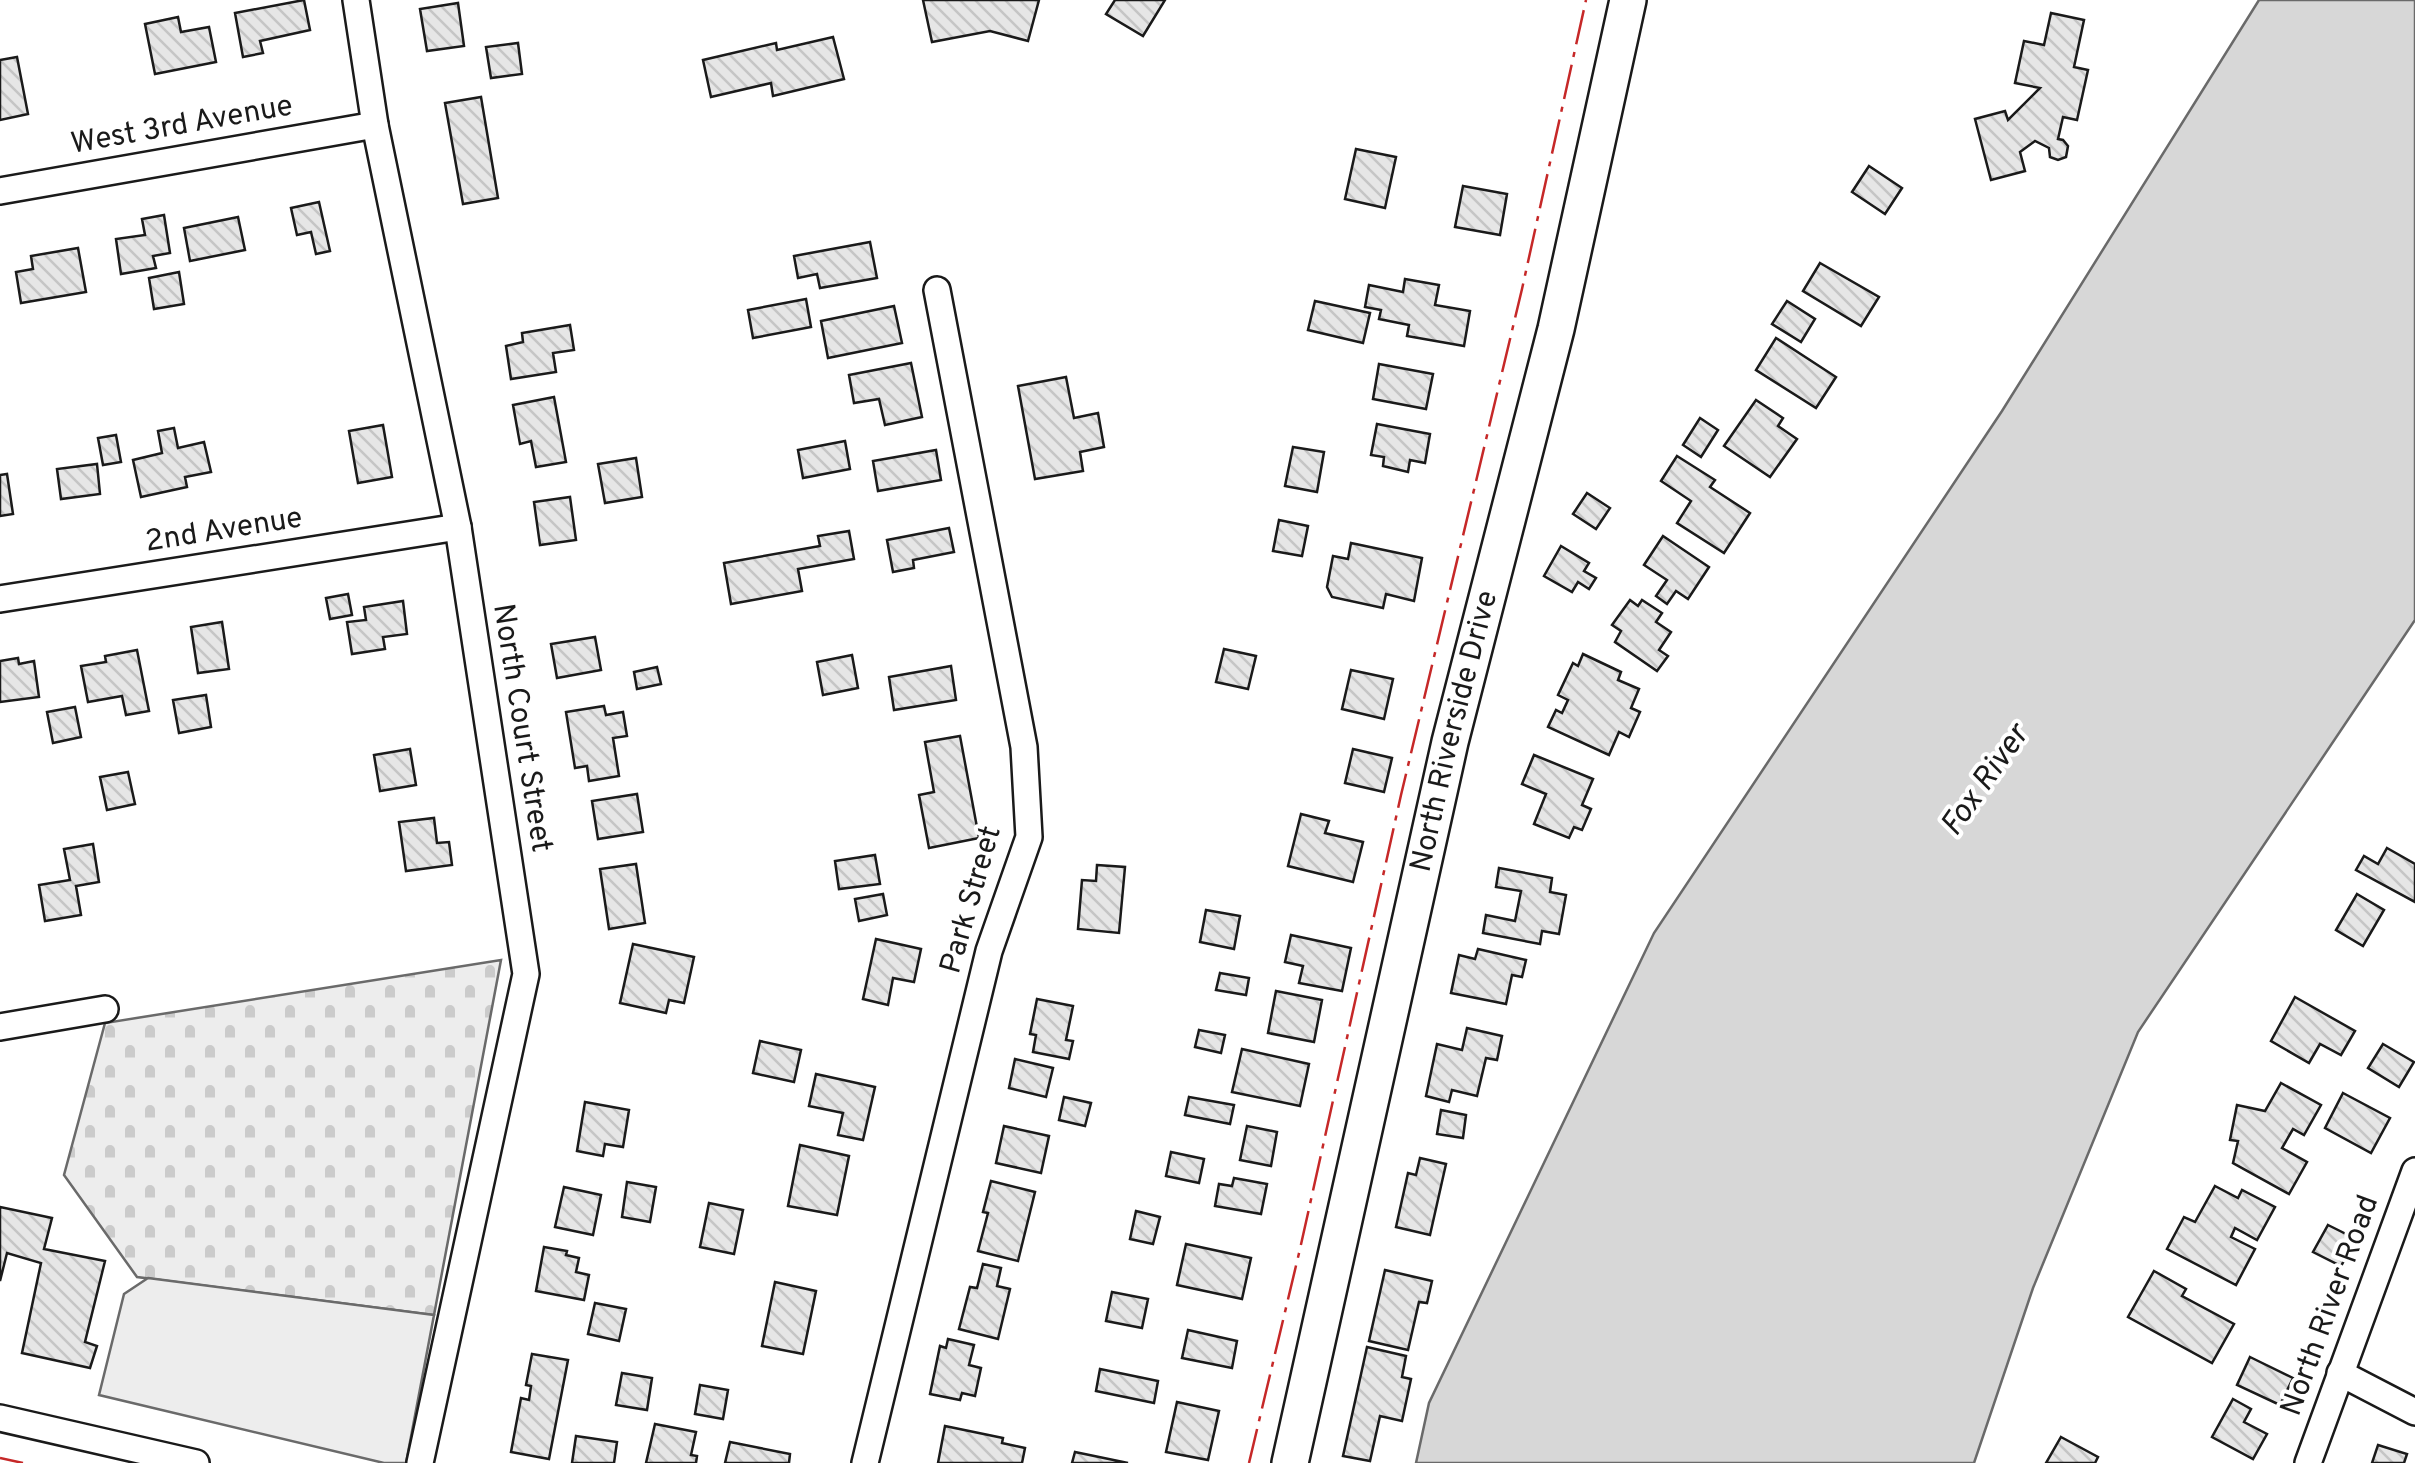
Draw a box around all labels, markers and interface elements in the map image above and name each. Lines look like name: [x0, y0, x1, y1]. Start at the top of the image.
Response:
street label: West 3rd Avenue: [68, 88, 296, 164]
street label: 2nd Avenue: [143, 500, 305, 562]
street label: North Riverside Drive: [1403, 587, 1507, 876]
street label: North Court Street: [483, 601, 559, 855]
water label: Fox River: [1933, 715, 2040, 845]
street label: Park Street: [933, 822, 1011, 978]
street label: North River Road: [2274, 1191, 2388, 1421]

